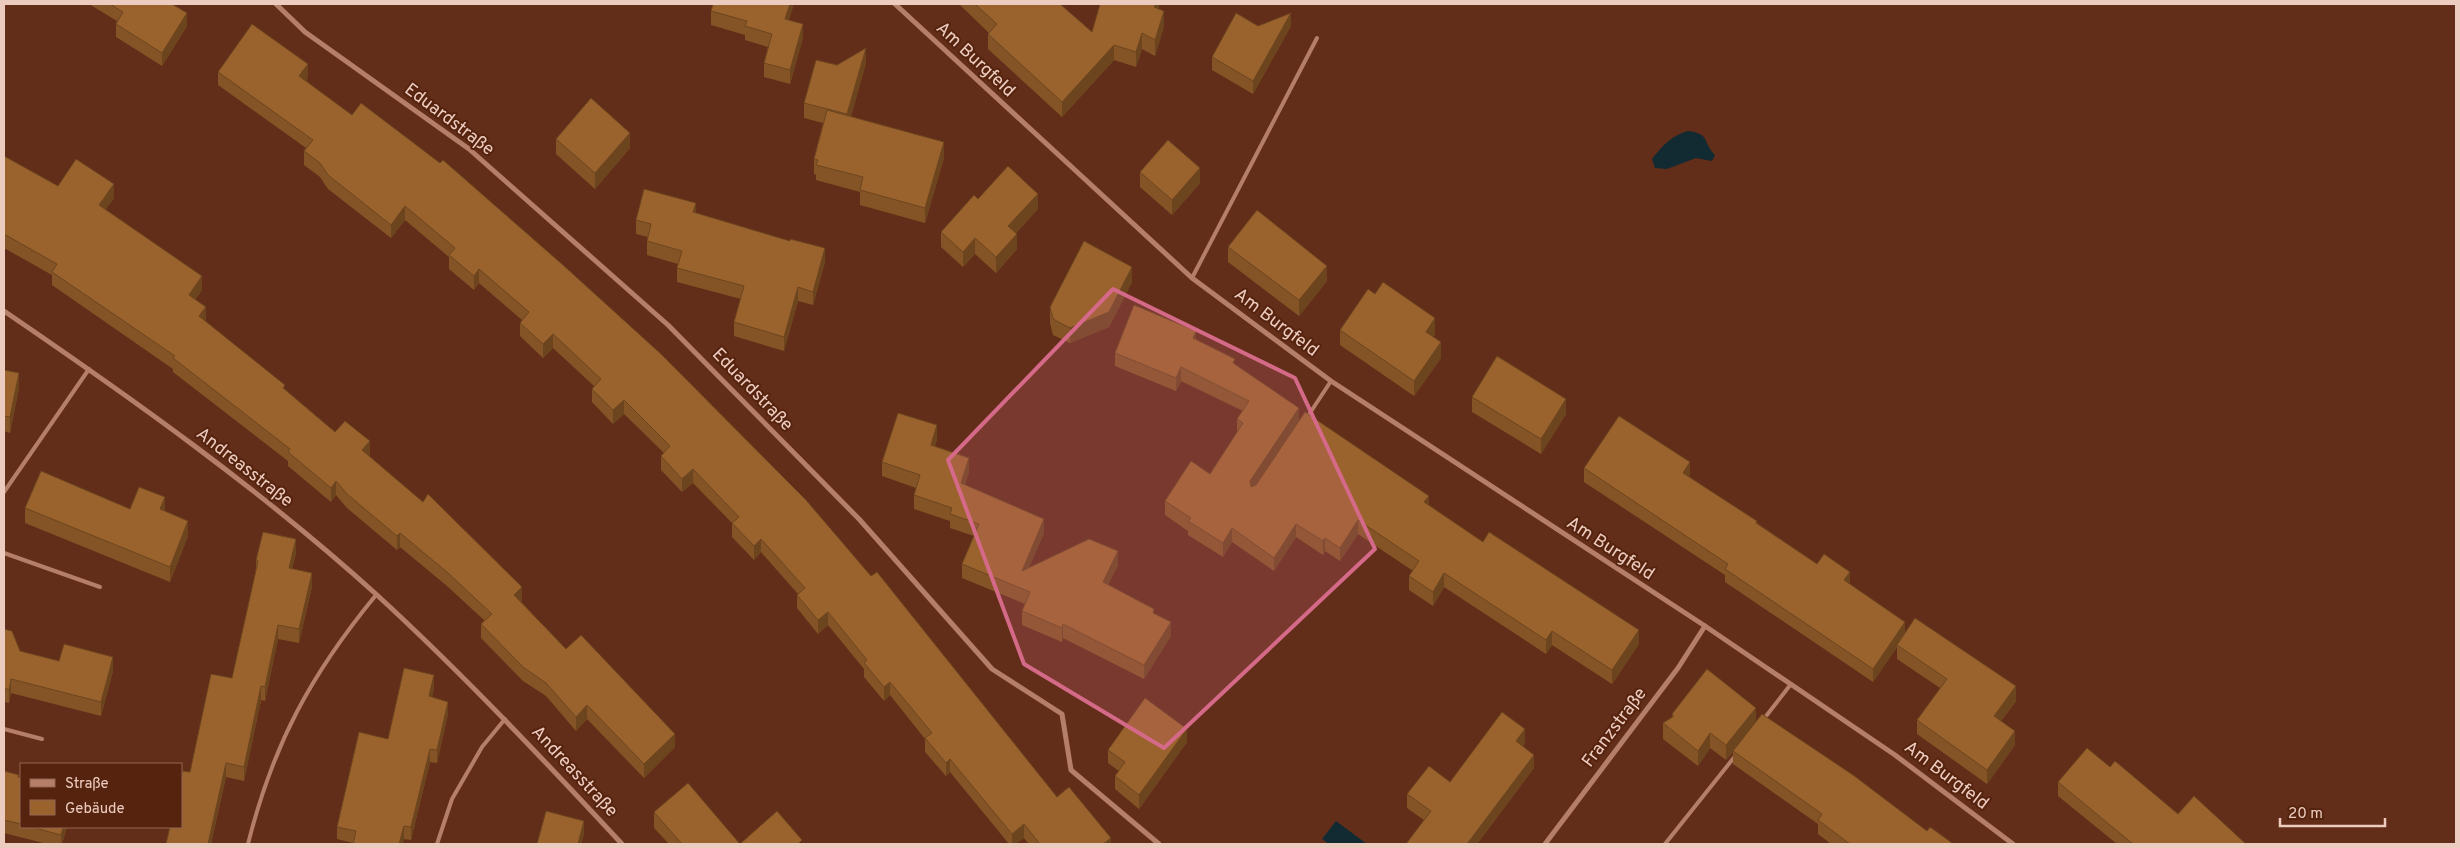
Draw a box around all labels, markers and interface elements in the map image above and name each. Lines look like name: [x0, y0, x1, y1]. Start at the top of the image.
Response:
street label: Am Burgfeld: [930, 17, 1020, 103]
street label: Eduardstraße: [399, 79, 499, 161]
street label: Am Burgfeld: [1229, 284, 1323, 362]
street label: Eduardstraße: [707, 344, 797, 436]
street label: Andreasstraße: [191, 423, 297, 513]
street label: Am Burgfeld: [1562, 512, 1658, 586]
street label: Franzstraße: [1577, 683, 1653, 773]
street label: Andreasstraße: [526, 721, 622, 823]
street label: Am Burgfeld: [1899, 737, 1993, 815]
legend: [20, 763, 182, 828]
text: Straße: [65, 775, 109, 794]
scale bar: [2280, 796, 2385, 828]
text: Gebäude: [65, 800, 125, 819]
text: 20 m: [2288, 805, 2323, 824]

